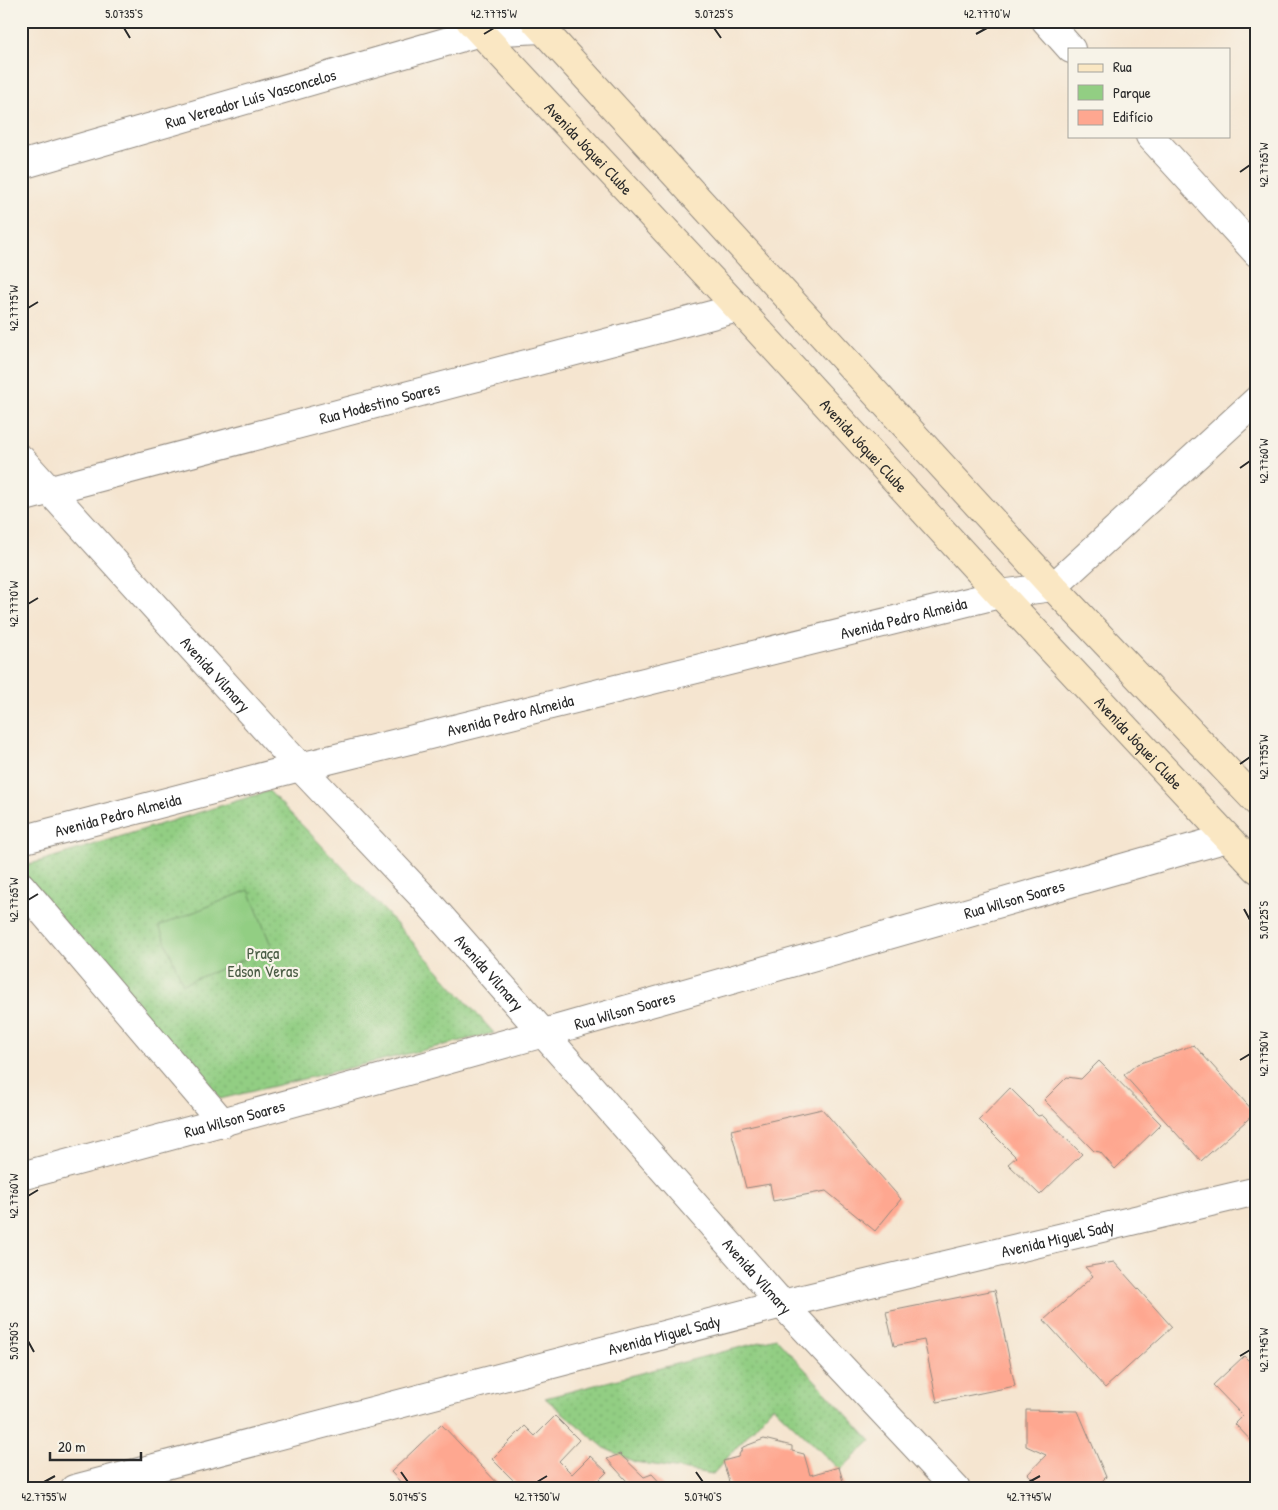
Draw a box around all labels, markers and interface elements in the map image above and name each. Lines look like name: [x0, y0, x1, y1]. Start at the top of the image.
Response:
text: 5.0735°S: [105, 5, 143, 22]
text: 42.7775°W: [471, 5, 517, 22]
text: 5.0725°S: [695, 5, 733, 22]
text: 42.7770°W: [964, 5, 1011, 22]
legend: [1068, 48, 1230, 138]
text: Rua: [1113, 56, 1132, 77]
street label: Rua Vereador Luís Vasconcelos: [162, 63, 339, 134]
text: Parque: [1113, 82, 1151, 103]
street label: Avenida Jóquei Clube: [540, 97, 638, 200]
text: Edifício: [1113, 106, 1153, 127]
text: 42.7765°W: [1255, 142, 1272, 187]
text: 42.7775°W: [5, 285, 22, 331]
street label: Rua Modestino Soares: [317, 376, 442, 429]
street label: Avenida Jóquei Clube: [815, 394, 913, 497]
text: 42.7760°W: [1255, 438, 1272, 483]
text: 42.7770°W: [5, 580, 22, 627]
street label: Avenida Pedro Almeida: [838, 592, 969, 644]
street label: Avenida Vilmary: [176, 631, 256, 717]
street label: Avenida Pedro Almeida: [445, 689, 576, 741]
street label: Avenida Jóquei Clube: [1090, 691, 1188, 794]
text: 42.7755°W: [1255, 734, 1272, 779]
street label: Avenida Pedro Almeida: [52, 788, 183, 842]
street label: Rua Wilson Soares: [961, 874, 1067, 924]
text: 42.7765°W: [5, 877, 22, 922]
text: 5.0725°S: [1255, 901, 1272, 939]
street label: Avenida Vilmary: [450, 930, 529, 1015]
park label: Praça Edson Veras: [228, 942, 298, 982]
street label: Rua Wilson Soares: [572, 985, 678, 1035]
text: 42.7750°W: [1255, 1031, 1272, 1077]
street label: Rua Wilson Soares: [182, 1094, 287, 1143]
text: 42.7760°W: [5, 1173, 22, 1218]
street label: Avenida Miguel Sady: [999, 1214, 1116, 1262]
street label: Avenida Vilmary: [718, 1233, 797, 1319]
street label: Avenida Miguel Sady: [606, 1310, 723, 1360]
text: 5.0750°S: [5, 1322, 22, 1360]
text: 42.7745°W: [1255, 1327, 1272, 1372]
scale bar: [50, 1430, 141, 1462]
text: 20 m: [58, 1436, 85, 1457]
text: 42.7755°W: [22, 1488, 67, 1505]
text: 5.0745°S: [390, 1488, 427, 1505]
text: 42.7750°W: [514, 1488, 560, 1505]
text: 5.0740°S: [684, 1488, 722, 1505]
text: 42.7745°W: [1007, 1488, 1052, 1505]

